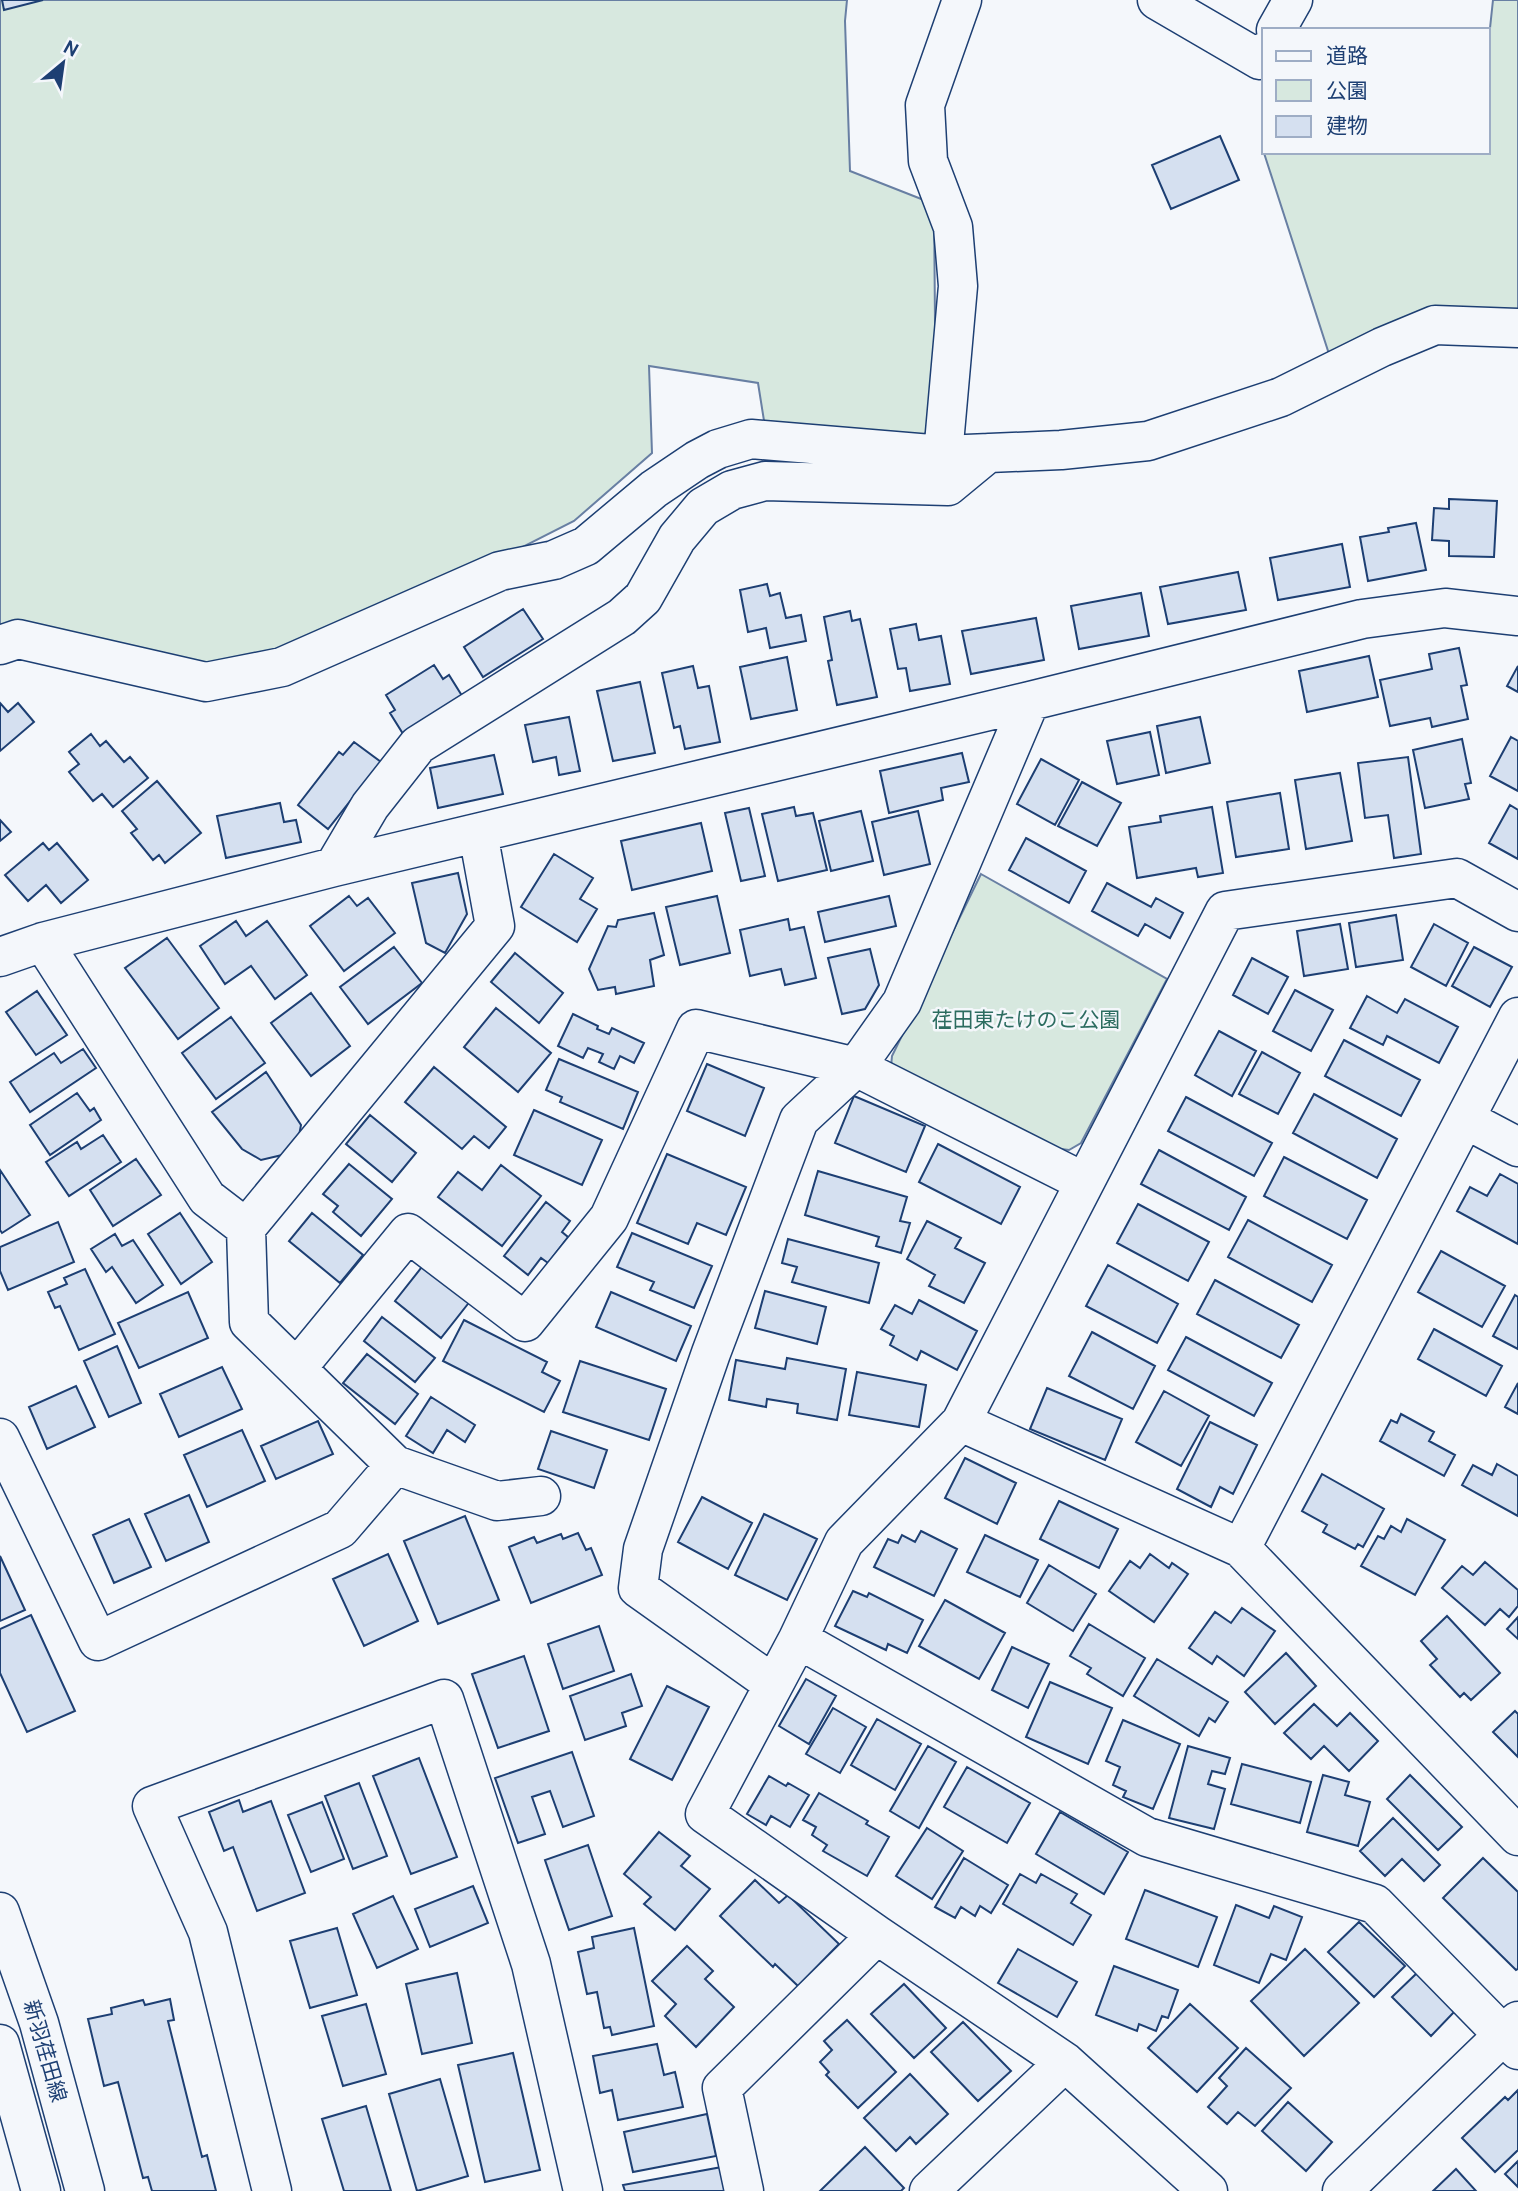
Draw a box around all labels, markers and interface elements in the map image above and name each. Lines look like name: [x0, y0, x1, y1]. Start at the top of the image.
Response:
north arrow: [28, 28, 98, 98]
legend: [1262, 28, 1490, 154]
text: N: [60, 35, 82, 62]
text: 道路: [1326, 43, 1368, 68]
text: 公園: [1326, 78, 1368, 103]
text: 建物: [1326, 113, 1368, 138]
park label: 荏田東たけのこ公園: [932, 1007, 1121, 1032]
street label: 新羽荏田線: [19, 1997, 72, 2105]

